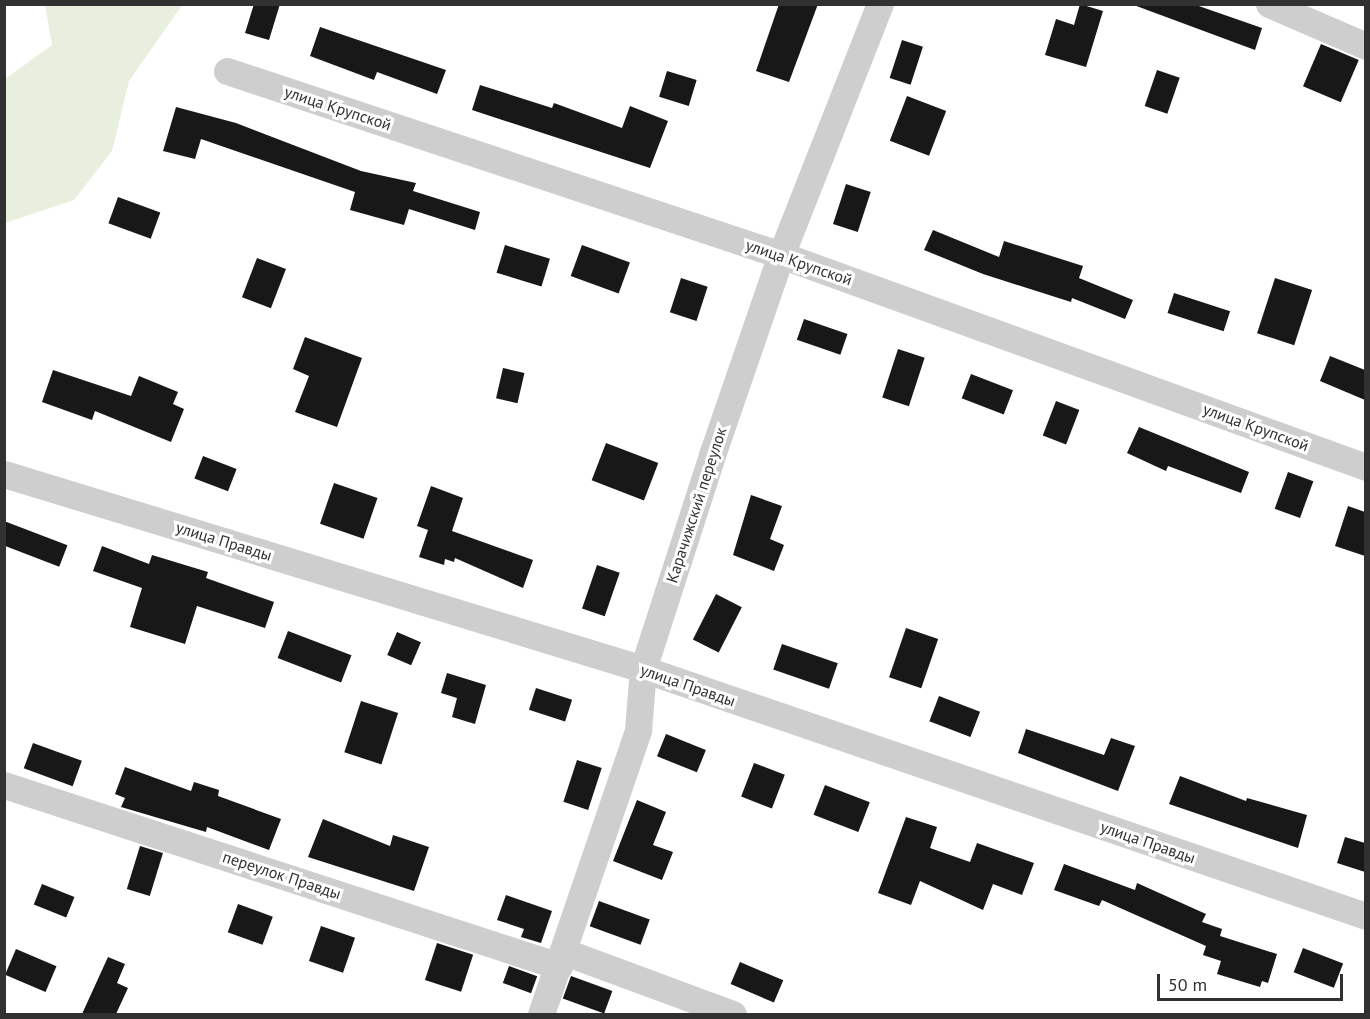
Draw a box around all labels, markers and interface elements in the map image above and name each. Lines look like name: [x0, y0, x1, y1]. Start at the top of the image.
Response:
street label: улица Крупской: [282, 82, 394, 134]
street label: улица Крупской: [743, 235, 855, 289]
street label: улица Крупской: [1200, 399, 1312, 455]
street label: Карачижский переулок: [662, 425, 730, 585]
street label: улица Правды: [174, 517, 274, 565]
street label: улица Правды: [638, 660, 738, 710]
street label: улица Правды: [1098, 817, 1198, 867]
street label: переулок Правды: [220, 847, 344, 903]
scale bar: [1160, 962, 1346, 1000]
text: 50 m: [1168, 973, 1207, 996]

